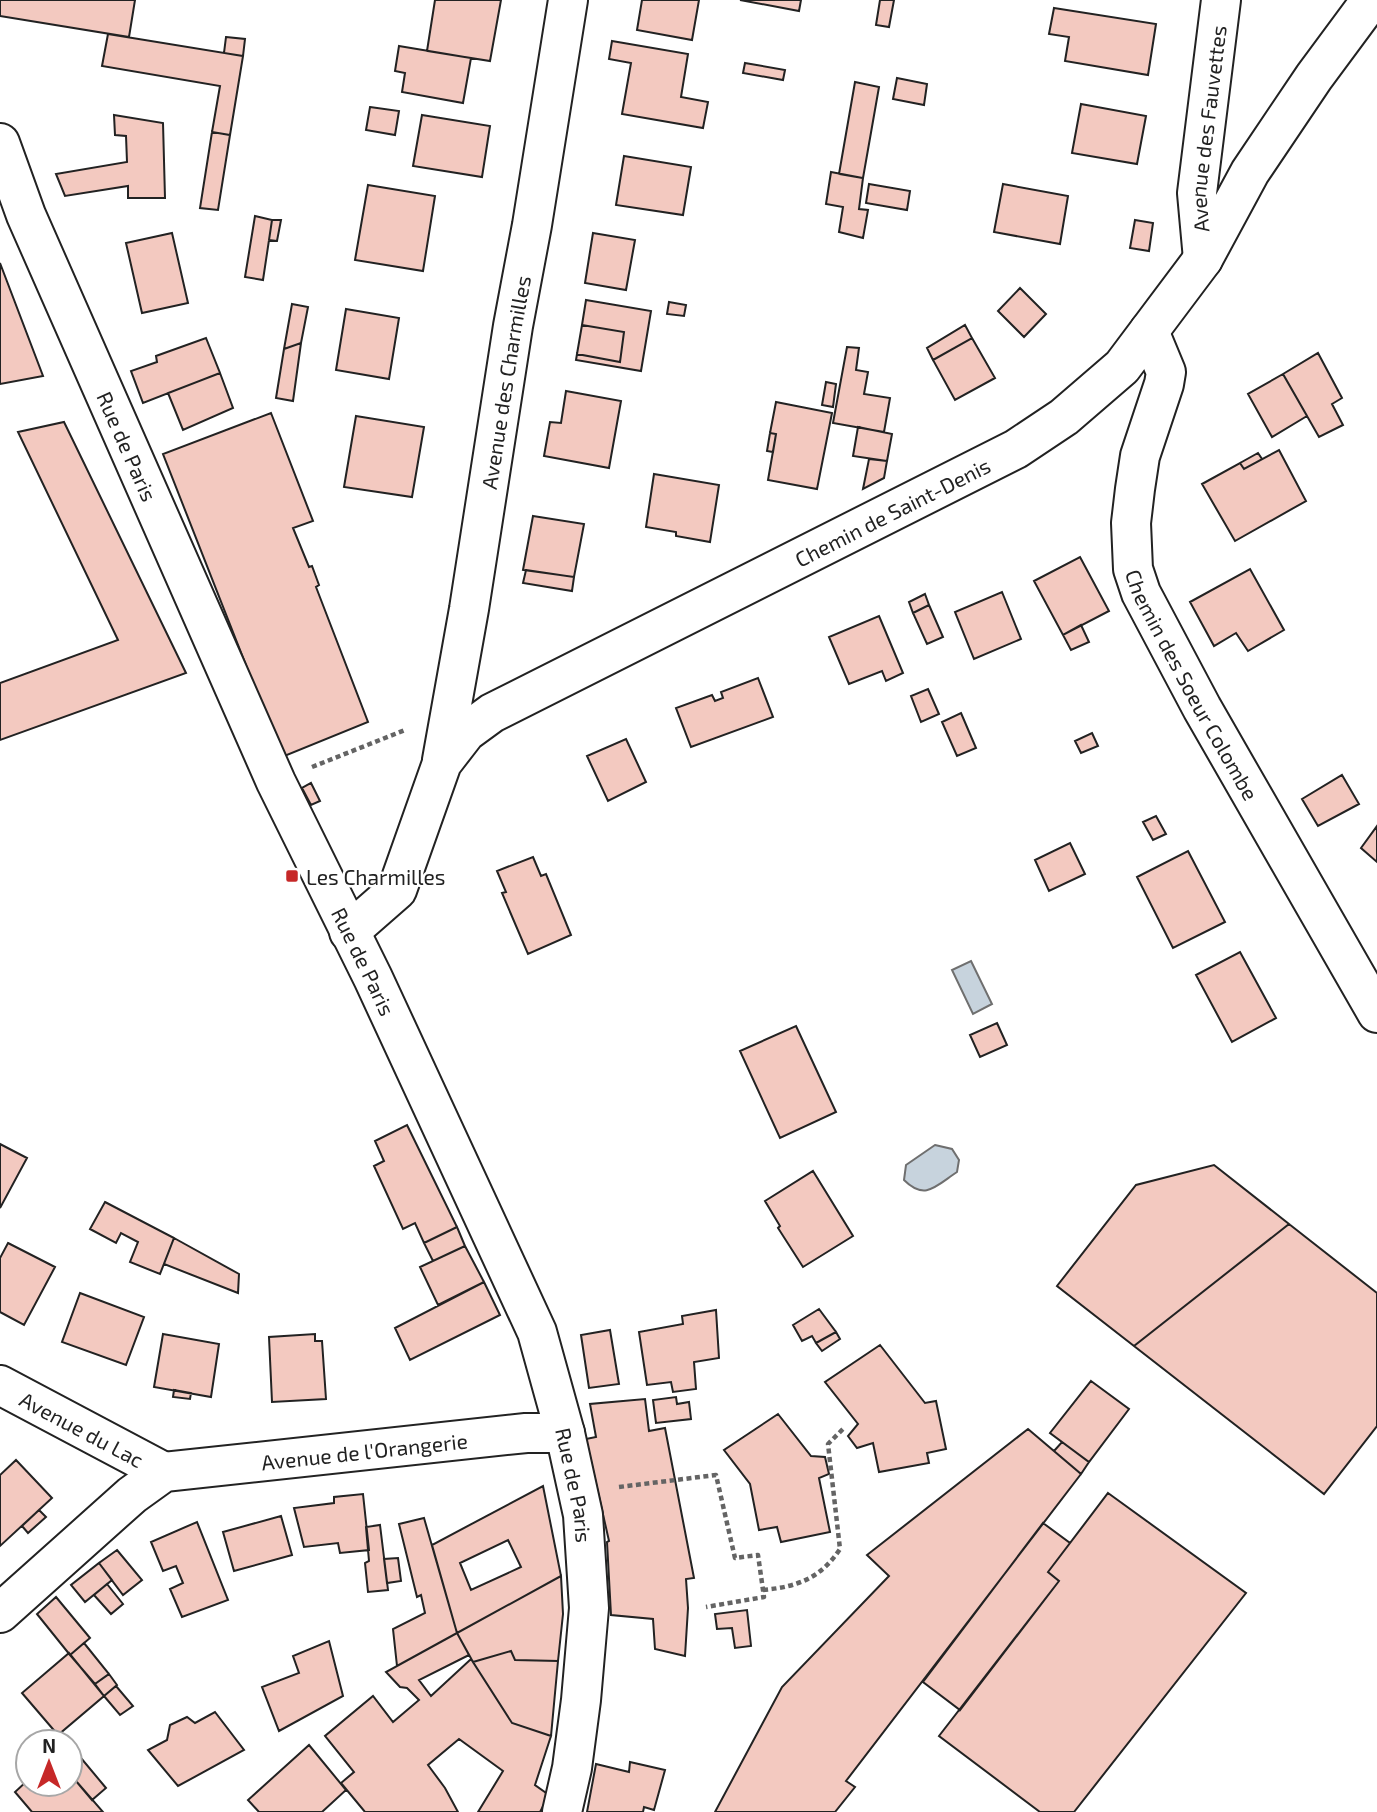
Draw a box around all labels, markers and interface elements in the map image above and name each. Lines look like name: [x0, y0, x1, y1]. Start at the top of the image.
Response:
street label: Avenue des Fauvettes: [1184, 24, 1230, 233]
street label: Avenue des Charmilles: [475, 273, 535, 491]
street label: Rue de Paris: [93, 387, 163, 505]
street label: Chemin de Saint-Denis: [790, 452, 994, 571]
street label: Chemin des Soeur Colombe: [1121, 566, 1264, 804]
place label: Les Charmilles: [306, 864, 446, 889]
marker: Les Charmilles: [284, 868, 300, 884]
street label: Rue de Paris: [327, 903, 401, 1019]
street label: Avenue du Lac: [16, 1386, 148, 1472]
street label: Rue de Paris: [552, 1425, 597, 1543]
street label: Avenue de l'Orangerie: [260, 1427, 469, 1474]
north arrow: [14, 1728, 84, 1798]
text: N: [42, 1734, 56, 1757]

